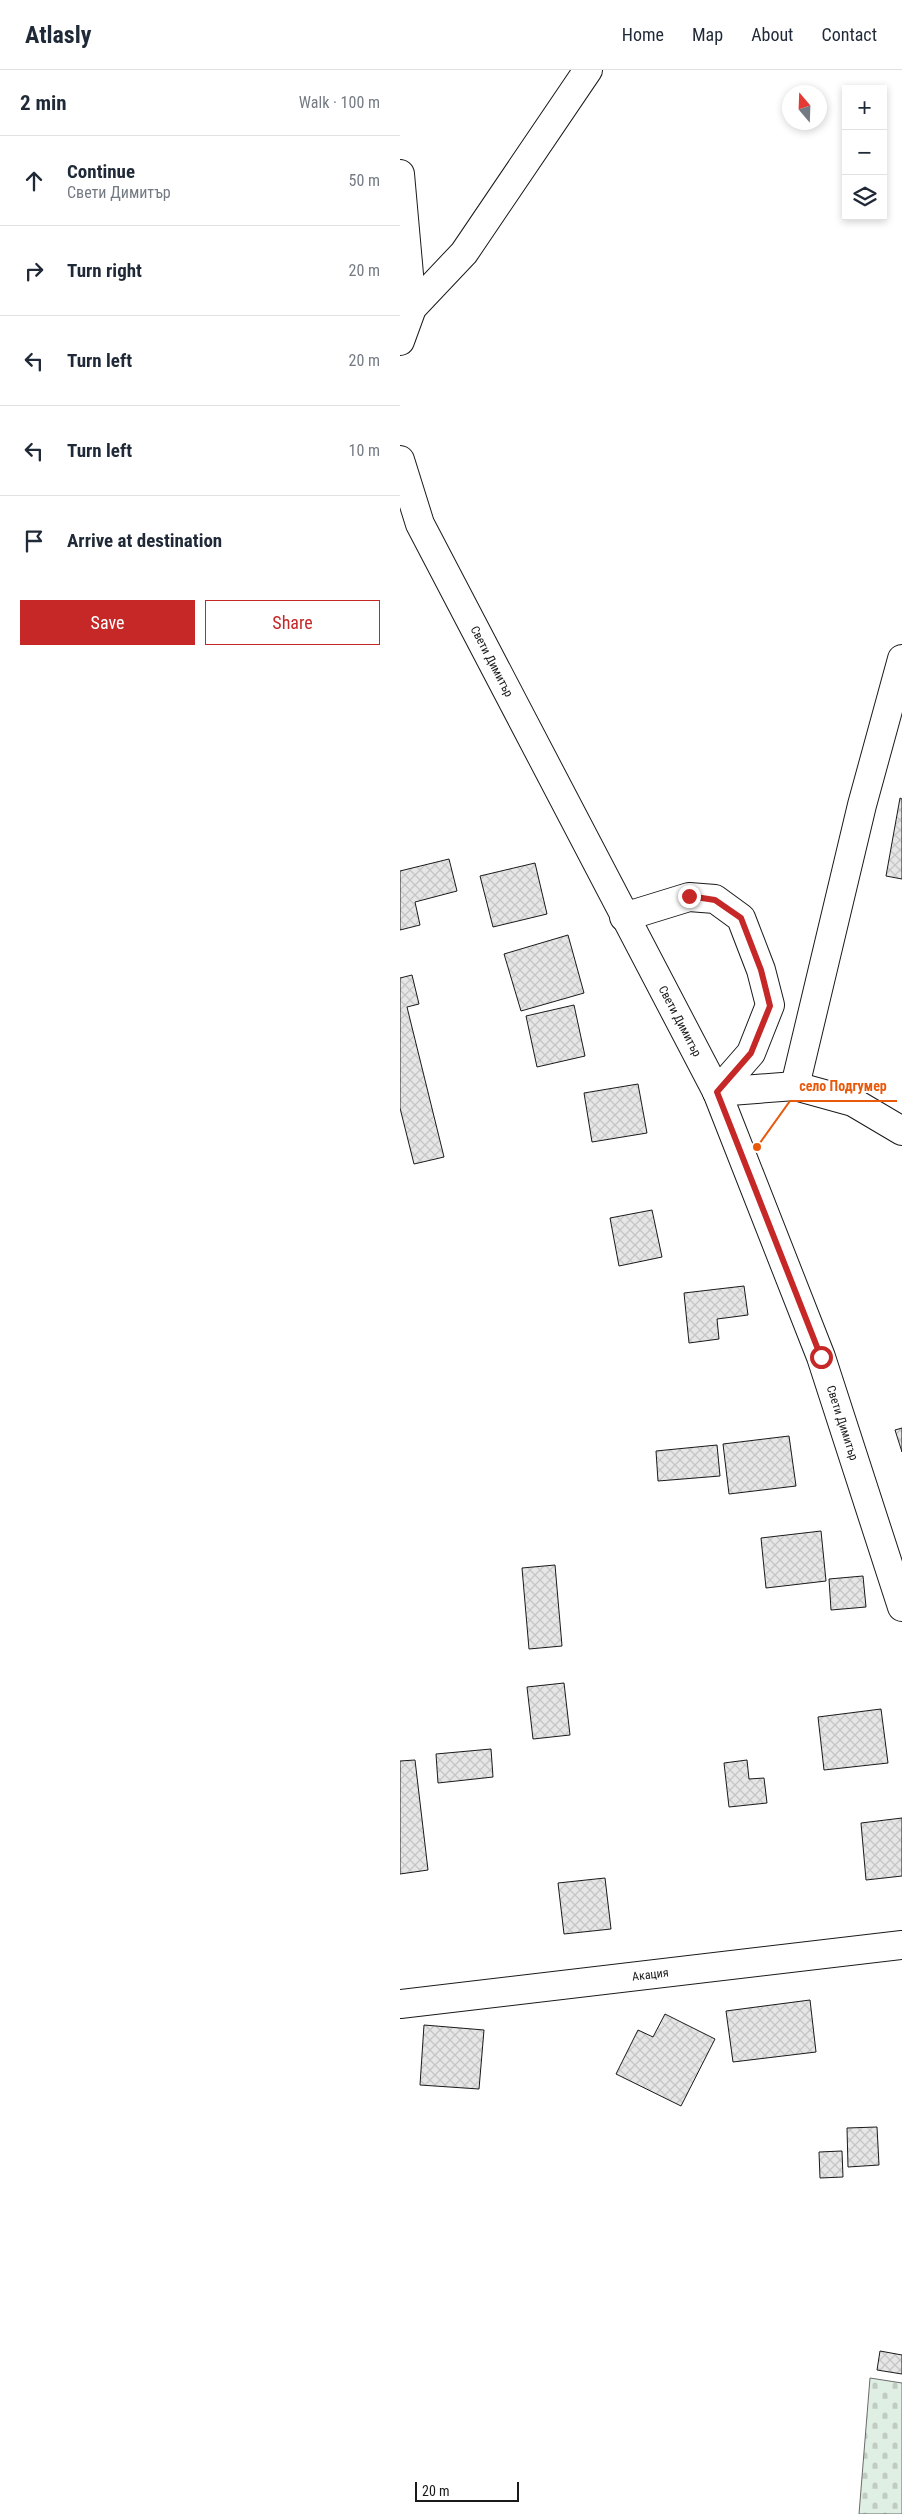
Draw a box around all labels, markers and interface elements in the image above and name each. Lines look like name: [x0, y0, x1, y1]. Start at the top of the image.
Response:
text: Atlasly: [25, 21, 91, 49]
text: Home: [622, 24, 664, 45]
text: Map: [692, 24, 723, 45]
text: About: [751, 24, 793, 45]
text: Contact: [821, 24, 877, 45]
north arrow: [782, 85, 827, 130]
map controls: [842, 85, 887, 220]
button: +: [842, 85, 887, 130]
text: 2 min: [20, 91, 67, 115]
text: Walk · 100 m: [299, 93, 380, 112]
button: −: [842, 130, 887, 175]
text: Continue: [67, 160, 135, 183]
icon: ahead: [20, 167, 48, 195]
text: 50 m: [348, 171, 380, 190]
button: layers: [842, 175, 887, 220]
text: Свети Димитър: [67, 183, 171, 202]
icon: right: [20, 257, 48, 285]
text: Turn right: [67, 259, 142, 282]
text: 20 m: [348, 261, 380, 280]
icon: left: [20, 347, 48, 375]
text: Turn left: [67, 349, 132, 372]
text: 20 m: [348, 351, 380, 370]
icon: left: [20, 437, 48, 465]
text: Turn left: [67, 439, 132, 462]
text: 10 m: [348, 441, 380, 460]
icon: arrive: [20, 527, 48, 555]
text: Arrive at destination: [67, 529, 222, 552]
button: Save: [20, 600, 195, 645]
button: Share: [205, 600, 380, 645]
street label: Свети Димитър: [468, 624, 516, 699]
route end: [678, 885, 701, 908]
street label: Свети Димитър: [656, 983, 704, 1059]
callout: село Подгумер: [790, 1072, 897, 1101]
text: село Подгумер: [799, 1078, 887, 1094]
route start: [810, 1346, 833, 1369]
street label: Свети Димитър: [824, 1384, 861, 1462]
street label: Акация: [631, 1965, 669, 1984]
scale bar: [415, 2479, 519, 2502]
text: 20 m: [422, 2483, 450, 2499]

